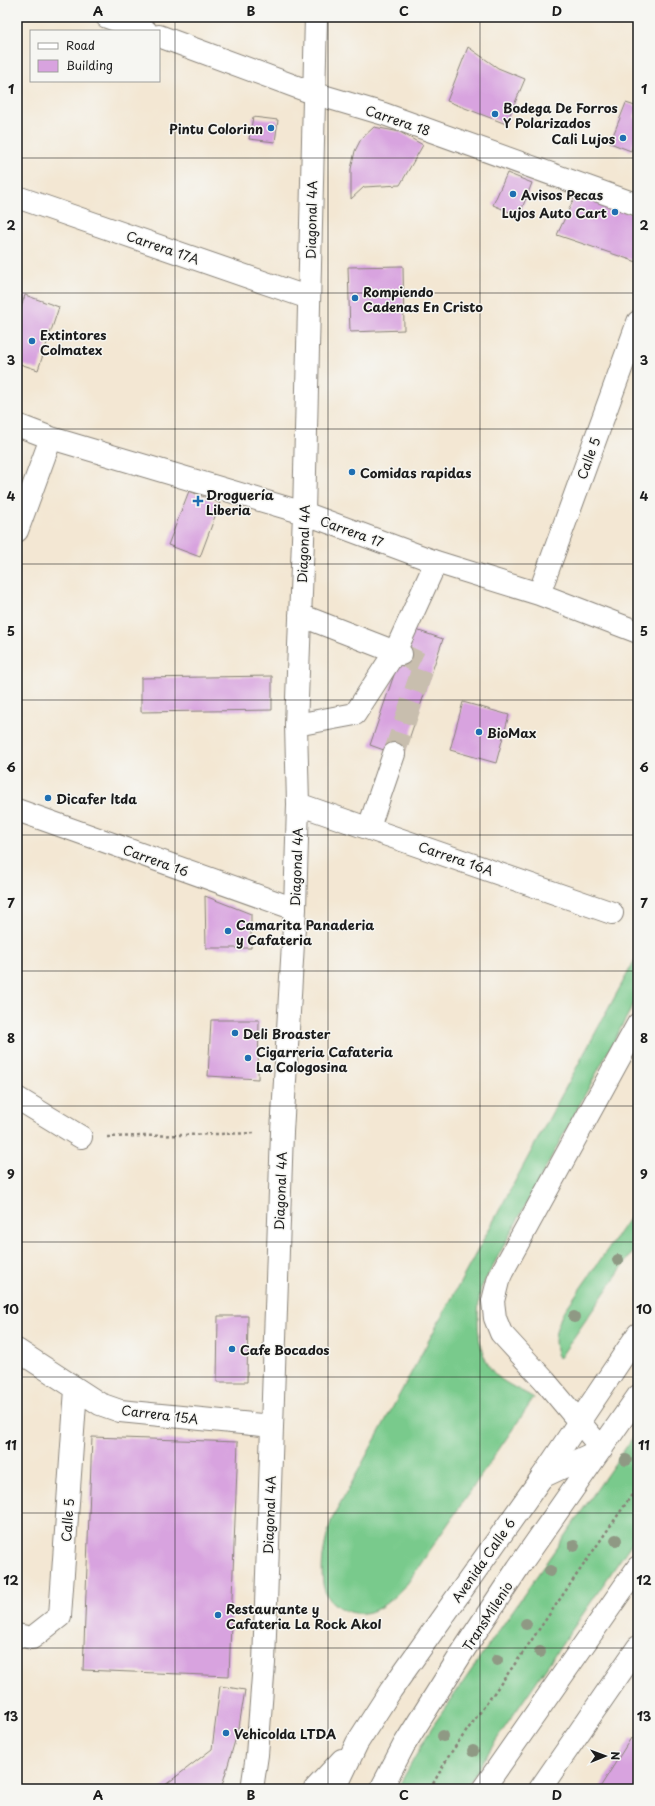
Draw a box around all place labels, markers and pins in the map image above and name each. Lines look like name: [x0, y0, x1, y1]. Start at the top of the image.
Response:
place label: Bodega De Forros Y Polarizados: [503, 98, 618, 132]
marker: Bodega De Forros Y Polarizados: [490, 109, 500, 119]
place label: Pintu Colorinn: [169, 119, 263, 138]
marker: Pintu Colorinn: [266, 123, 276, 133]
place label: Cali Lujos: [552, 129, 615, 148]
marker: Cali Lujos: [618, 133, 628, 143]
place label: Avisos Pecas: [521, 185, 603, 204]
marker: Avisos Pecas: [508, 189, 518, 199]
place label: Lujos Auto Cart: [502, 203, 607, 222]
marker: Lujos Auto Cart: [610, 207, 620, 217]
place label: Rompiendo Cadenas En Cristo: [363, 282, 483, 316]
marker: Rompiendo Cadenas En Cristo: [350, 293, 360, 303]
place label: Extintores Colmatex: [40, 325, 106, 359]
marker: Extintores Colmatex: [27, 336, 37, 346]
place label: Comidas rapidas: [360, 463, 472, 482]
marker: Comidas rapidas: [347, 467, 357, 477]
place label: Droguería Liberia: [206, 485, 274, 519]
marker: Droguería Liberia: [193, 496, 203, 506]
place label: BioMax: [487, 723, 537, 742]
marker: BioMax: [474, 727, 484, 737]
place label: Dicafer ltda: [56, 789, 137, 808]
marker: Dicafer ltda: [43, 793, 53, 803]
place label: Camarita Panaderia y Cafateria: [236, 915, 374, 949]
marker: Camarita Panaderia y Cafateria: [223, 926, 233, 936]
place label: Deli Broaster: [243, 1024, 331, 1043]
marker: Deli Broaster: [230, 1028, 240, 1038]
place label: Cigarreria Cafateria La Cologosina: [256, 1042, 393, 1076]
marker: Cigarreria Cafateria La Cologosina: [243, 1053, 253, 1063]
place label: Cafe Bocados: [240, 1340, 330, 1359]
marker: Cafe Bocados: [227, 1344, 237, 1354]
place label: Restaurante y Cafateria La Rock Akol: [226, 1599, 381, 1633]
marker: Restaurante y Cafateria La Rock Akol: [213, 1610, 223, 1620]
place label: Vehicolda LTDA: [234, 1724, 336, 1743]
marker: Vehicolda LTDA: [221, 1728, 231, 1738]

